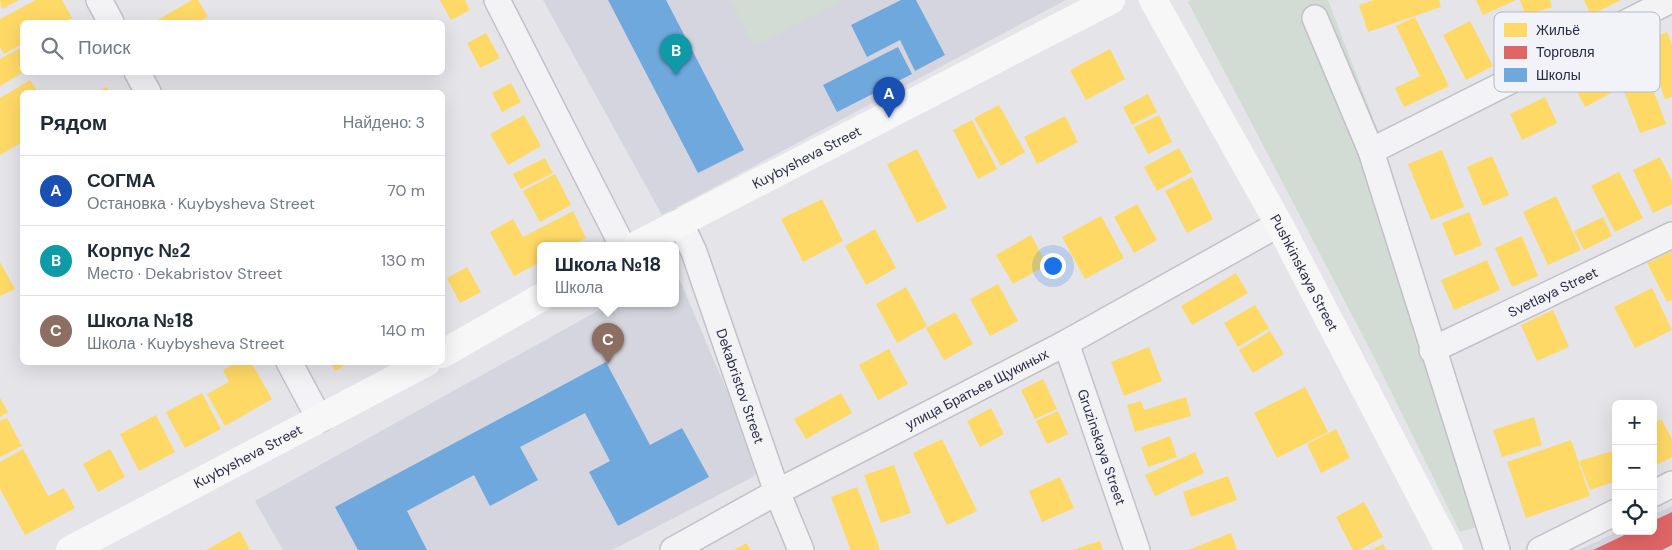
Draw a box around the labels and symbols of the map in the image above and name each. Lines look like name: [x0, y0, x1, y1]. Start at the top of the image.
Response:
legend: [1494, 12, 1660, 92]
text: Жильё: [1536, 21, 1580, 39]
pin: B: [660, 34, 692, 75]
text: Торговля: [1536, 43, 1594, 61]
text: Школы: [1536, 66, 1581, 84]
pin: A: [873, 77, 905, 118]
street label: Kuybysheva Street: [749, 122, 864, 193]
street label: Pushkinskaya Street: [1266, 211, 1342, 334]
your location: [1040, 253, 1066, 279]
street label: Svetlaya Street: [1505, 263, 1601, 321]
pin: C: [592, 323, 624, 364]
street label: Dekabristov Street: [712, 326, 769, 446]
street label: улица Братьев Щукиных: [902, 345, 1052, 433]
street label: Gruzinskaya Street: [1073, 387, 1130, 507]
street label: Kuybysheva Street: [190, 420, 305, 492]

